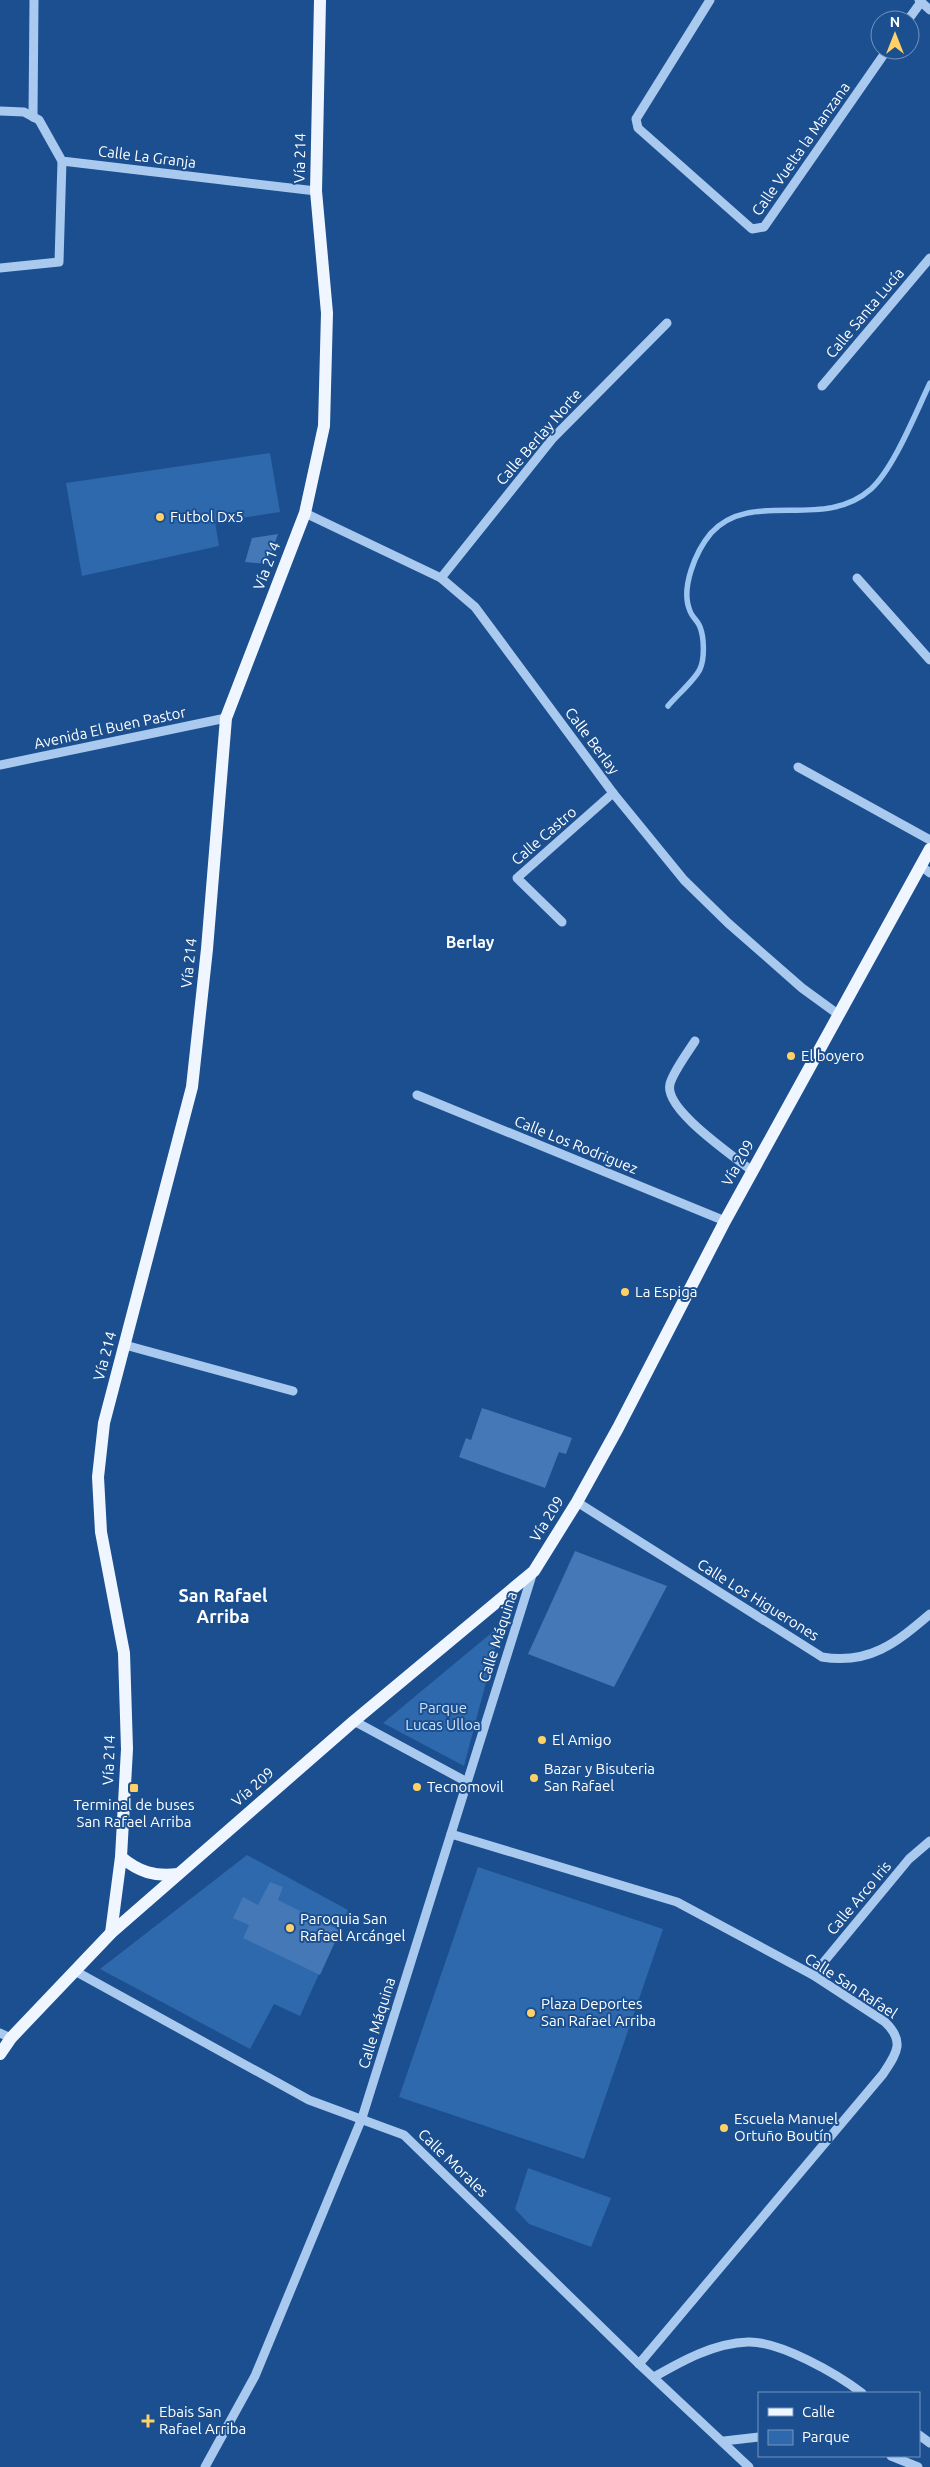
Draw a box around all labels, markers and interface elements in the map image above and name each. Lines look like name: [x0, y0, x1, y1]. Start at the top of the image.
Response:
north arrow: [870, 10, 920, 60]
text: N: [890, 14, 900, 30]
street label: Calle Vuelta la Manzana: [748, 79, 853, 219]
street label: Vía 214: [291, 133, 308, 183]
street label: Calle La Granja: [97, 142, 197, 171]
street label: Calle Santa Lucía: [822, 264, 907, 361]
street label: Calle Berlay Norte: [492, 385, 585, 488]
place label: Futbol Dx5: [170, 508, 244, 525]
marker: Futbol Dx5: [154, 511, 166, 523]
street label: Vía 214: [250, 539, 283, 592]
street label: Avenida El Buen Pastor: [32, 703, 188, 752]
street label: Calle Berlay: [562, 704, 623, 777]
street label: Calle Castro: [508, 803, 580, 868]
district label: Berlay: [446, 933, 495, 951]
street label: Vía 214: [177, 937, 200, 989]
place label: El boyero: [801, 1047, 864, 1064]
marker: El boyero: [785, 1050, 797, 1062]
street label: Calle Los Rodriguez: [512, 1112, 640, 1177]
street label: Vía 209: [718, 1137, 757, 1189]
place label: La Espiga: [635, 1283, 697, 1300]
marker: La Espiga: [619, 1286, 631, 1298]
street label: Vía 214: [90, 1329, 119, 1382]
street label: Vía 209: [526, 1493, 567, 1545]
street label: Calle Los Higuerones: [694, 1555, 822, 1644]
district label: San Rafael Arriba: [178, 1585, 268, 1626]
street label: Calle Máquina: [475, 1589, 520, 1684]
park label: Parque Lucas Ulloa: [405, 1699, 481, 1733]
place label: El Amigo: [552, 1731, 612, 1748]
marker: El Amigo: [536, 1734, 548, 1746]
street label: Vía 214: [99, 1735, 118, 1785]
place label: Bazar y Bisuteria San Rafael: [544, 1760, 655, 1794]
street label: Vía 209: [228, 1764, 277, 1810]
marker: Bazar y Bisuteria San Rafael: [528, 1772, 540, 1784]
place label: Tecnomovil: [427, 1778, 504, 1795]
marker: Tecnomovil: [411, 1781, 423, 1793]
marker: Terminal de buses San Rafael Arriba: [128, 1782, 140, 1794]
place label: Terminal de buses San Rafael Arriba: [74, 1796, 194, 1830]
street label: Calle Arco Iris: [823, 1857, 894, 1938]
place label: Paroquia San Rafael Arcángel: [300, 1910, 406, 1944]
marker: Paroquia San Rafael Arcángel: [284, 1922, 296, 1934]
street label: Calle San Rafael: [802, 1949, 901, 2022]
street label: Calle Máquina: [355, 1975, 398, 2071]
place label: Plaza Deportes San Rafael Arriba: [541, 1995, 656, 2029]
marker: Plaza Deportes San Rafael Arriba: [525, 2007, 537, 2019]
place label: Escuela Manuel Ortuño Boutín: [734, 2110, 838, 2144]
marker: Escuela Manuel Ortuño Boutín: [718, 2122, 730, 2134]
street label: Calle Morales: [415, 2125, 492, 2200]
legend: [758, 2392, 920, 2457]
place label: Ebais San Rafael Arriba: [159, 2403, 246, 2437]
text: Calle: [802, 2403, 835, 2420]
marker: Ebais San Rafael Arriba: [141, 2414, 155, 2428]
text: Parque: [802, 2428, 850, 2445]

